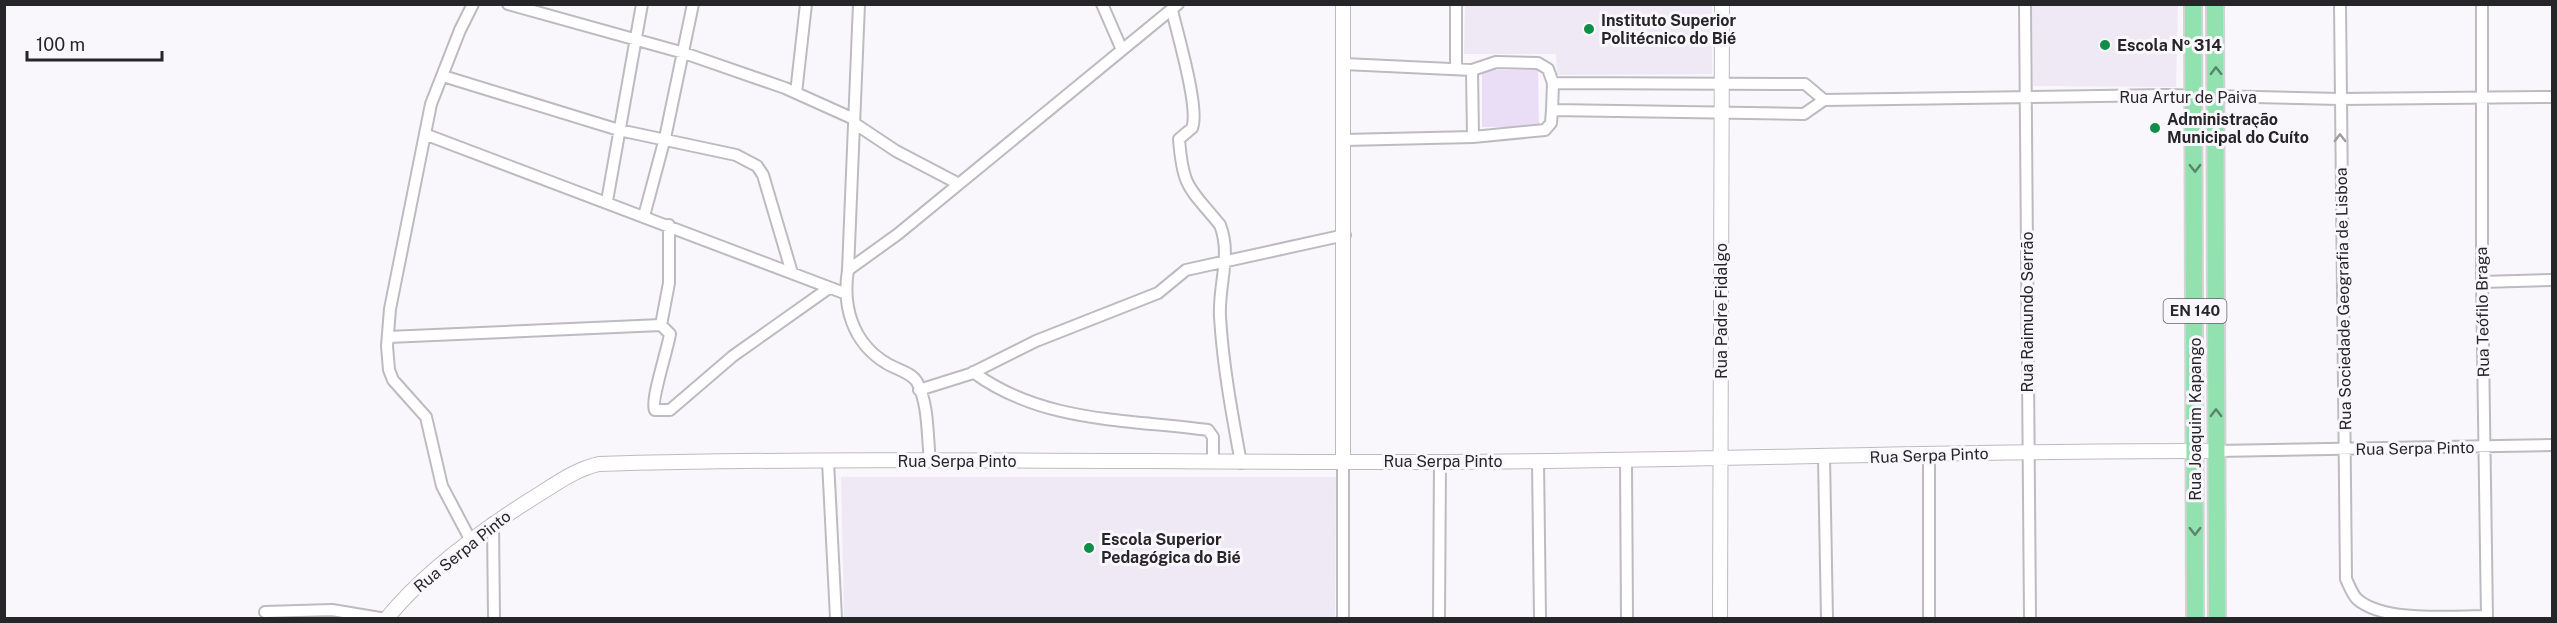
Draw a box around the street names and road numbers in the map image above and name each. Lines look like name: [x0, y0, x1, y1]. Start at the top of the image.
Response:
street label: Rua Artur de Paiva: [2119, 88, 2257, 107]
street label: Rua Sociedade Geografia de Lisboa: [2332, 167, 2355, 431]
street label: Rua Raimundo Serrão: [2018, 231, 2037, 393]
street label: Rua Padre Fidalgo: [1712, 243, 1731, 379]
street label: Rua Teófilo Braga: [2472, 247, 2493, 377]
road number: EN 140: [2164, 299, 2226, 323]
street label: Rua Joaquim Kapango: [2186, 337, 2205, 501]
street label: Rua Serpa Pinto: [2355, 438, 2475, 459]
street label: Rua Serpa Pinto: [1869, 444, 1989, 467]
street label: Rua Serpa Pinto: [897, 452, 1017, 471]
street label: Rua Serpa Pinto: [1383, 452, 1503, 471]
street label: Rua Serpa Pinto: [410, 507, 515, 596]

